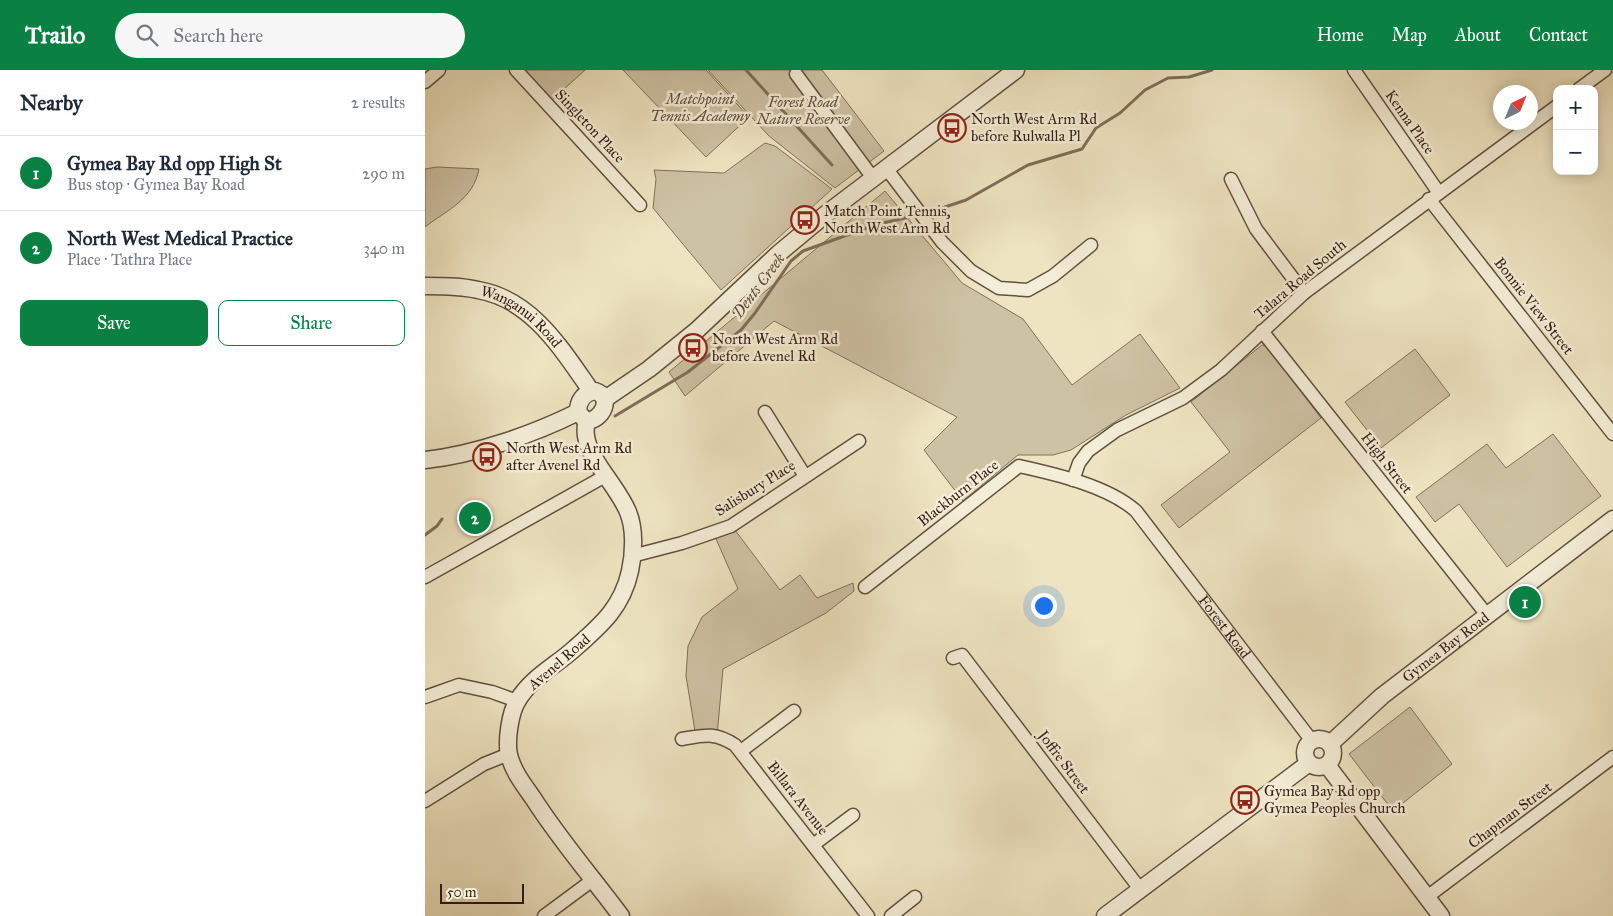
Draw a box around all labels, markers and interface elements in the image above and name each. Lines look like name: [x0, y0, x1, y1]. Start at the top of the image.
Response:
search box: [115, 13, 465, 58]
text: Trailo: [25, 20, 85, 50]
icon: search: [133, 21, 161, 49]
text: Search here: [173, 24, 263, 47]
text: Home: [1317, 24, 1364, 46]
text: Map: [1392, 24, 1427, 46]
text: About: [1455, 24, 1501, 46]
text: Contact: [1529, 24, 1588, 46]
street label: Singleton Place: [551, 85, 629, 167]
north arrow: [1493, 85, 1538, 130]
map controls: [1553, 85, 1598, 175]
button: +: [1553, 85, 1598, 130]
street label: Kenna Place: [1381, 86, 1439, 158]
text: Nearby: [20, 90, 83, 116]
park label: Matchpoint Tennis Academy: [650, 90, 751, 125]
text: 2 results: [351, 93, 405, 112]
park label: Forest Road Nature Reserve: [755, 93, 850, 128]
place label: North West Arm Rd before Rulwalla Pl: [971, 110, 1098, 145]
bus stop icon: North West Arm Rd before Rulwalla Pl: [937, 113, 967, 143]
button: −: [1553, 130, 1598, 175]
text: Gymea Bay Rd opp High St: [67, 152, 282, 175]
text: 1: [33, 164, 39, 183]
text: 290 m: [362, 164, 405, 183]
text: Bus stop · Gymea Bay Road: [67, 175, 245, 194]
place label: Match Point Tennis, North West Arm Rd: [824, 202, 951, 237]
bus stop icon: Match Point Tennis, North West Arm Rd: [790, 205, 820, 235]
text: North West Medical Practice: [67, 227, 293, 250]
street label: Talara Road South: [1250, 235, 1350, 323]
text: 2: [32, 239, 40, 258]
text: 340 m: [363, 239, 405, 258]
water label: Dents Creek: [727, 249, 789, 323]
text: Place · Tathra Place: [67, 250, 192, 269]
street label: Bonnie View Street: [1490, 254, 1578, 359]
street label: Wanganui Road: [479, 282, 566, 351]
button: Save: [20, 300, 208, 346]
button: Share: [218, 300, 405, 346]
place label: North West Arm Rd before Avenel Rd: [712, 330, 839, 365]
bus stop icon: North West Arm Rd before Avenel Rd: [678, 333, 708, 363]
street label: High Street: [1357, 429, 1417, 498]
place label: North West Arm Rd after Avenel Rd: [506, 439, 633, 474]
bus stop icon: North West Arm Rd after Avenel Rd: [472, 442, 502, 472]
street label: Salisbury Place: [712, 456, 798, 520]
street label: Blackburn Place: [914, 456, 1002, 530]
pin: 2: [459, 499, 491, 537]
pin: 1: [1509, 583, 1541, 621]
street label: Forest Road: [1195, 591, 1255, 662]
your location: [1031, 593, 1057, 619]
street label: Gymea Bay Road: [1399, 608, 1493, 686]
street label: Avenel Road: [524, 630, 594, 695]
street label: Joffre Street: [1032, 725, 1094, 798]
street label: Billara Avenue: [764, 758, 832, 838]
street label: Chapman Street: [1465, 777, 1556, 852]
place label: Gymea Bay Rd opp Gymea Peoples Church: [1264, 782, 1406, 817]
bus stop icon: Gymea Bay Rd opp Gymea Peoples Church: [1230, 785, 1260, 815]
scale bar: [440, 881, 524, 904]
text: 50 m: [447, 884, 476, 901]

